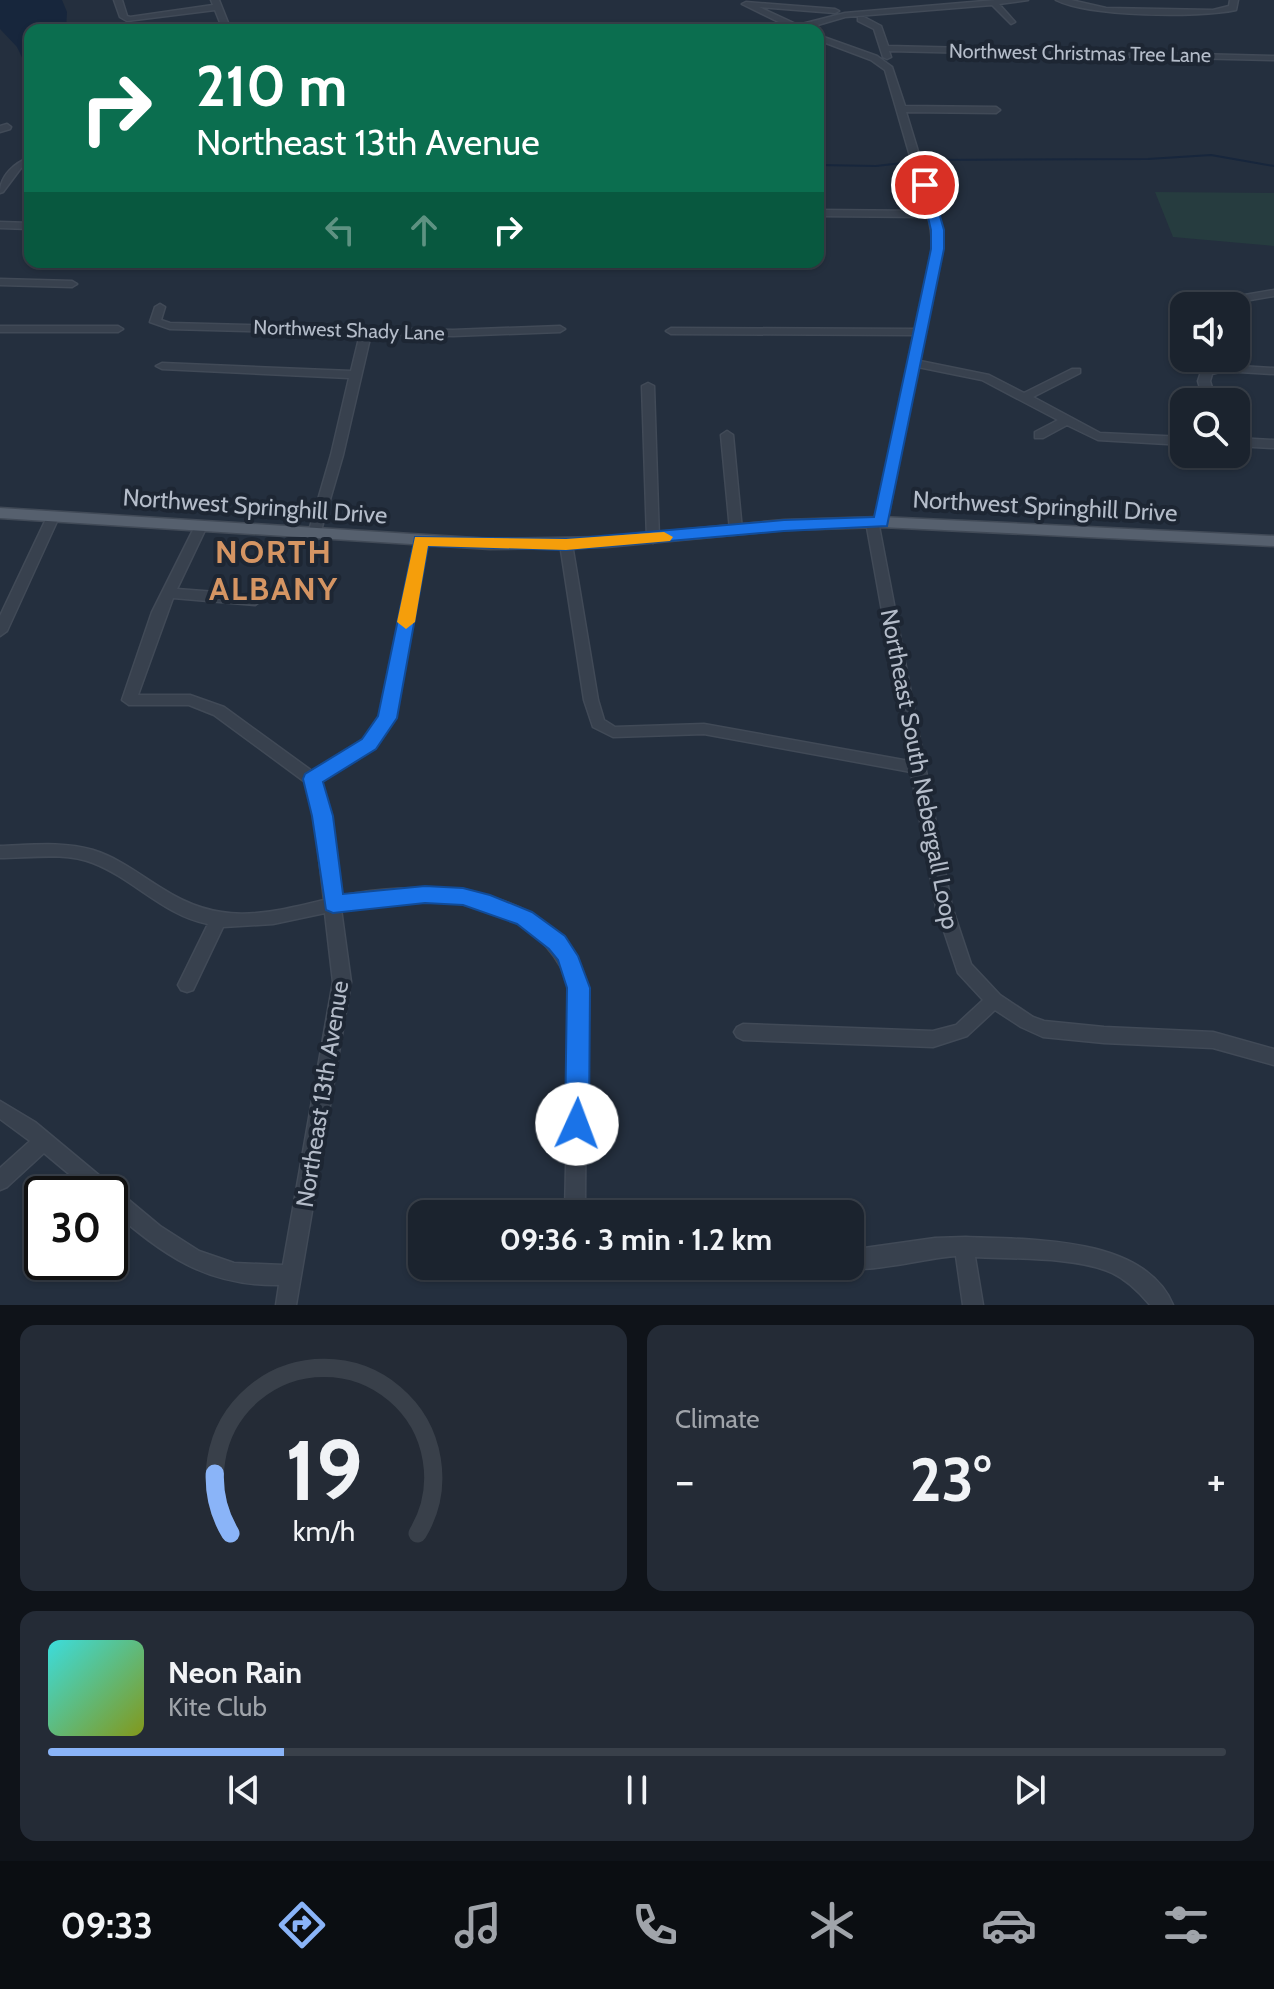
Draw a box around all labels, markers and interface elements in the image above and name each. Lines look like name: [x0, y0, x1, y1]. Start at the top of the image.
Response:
street label: Northwest Christmas Tree Lane: [949, 39, 1211, 67]
text: 210 m: [196, 52, 347, 120]
icon: right: [64, 56, 168, 160]
text: Northeast 13th Avenue: [196, 120, 540, 164]
pin: [891, 151, 959, 219]
icon: arrive: [903, 163, 947, 207]
icon: left: [318, 208, 362, 252]
icon: ahead: [402, 208, 446, 252]
icon: right: [486, 208, 530, 252]
map controls: [1170, 292, 1250, 468]
button: sound: [1170, 292, 1250, 372]
street label: Northwest Shady Lane: [253, 315, 445, 345]
button: search: [1170, 388, 1250, 468]
street label: Northwest Springhill Drive: [122, 482, 388, 530]
street label: Northwest Springhill Drive: [912, 485, 1178, 527]
district label: NORTH ALBANY: [209, 532, 339, 608]
street label: Northeast South Nebergall Loop: [875, 606, 965, 932]
street label: Northeast 13th Avenue: [290, 979, 354, 1209]
position arrow: [535, 1082, 619, 1166]
speed limit sign: 30: [24, 1176, 128, 1280]
text: 09:36 · 3 min · 1.2 km: [500, 1221, 772, 1258]
text: Climate: [675, 1403, 760, 1435]
text: 19: [285, 1420, 362, 1521]
text: 23°: [910, 1443, 991, 1516]
text: −: [675, 1454, 694, 1507]
text: +: [1207, 1454, 1226, 1507]
text: km/h: [292, 1513, 355, 1548]
text: Neon Rain: [168, 1654, 302, 1691]
text: Kite Club: [168, 1691, 267, 1723]
icon: previous: [222, 1768, 266, 1812]
icon: pause: [615, 1768, 659, 1812]
icon: next: [1008, 1768, 1052, 1812]
icon: directions: [274, 1897, 330, 1953]
icon: music: [450, 1897, 506, 1953]
icon: phone: [627, 1897, 683, 1953]
icon: climate: [804, 1897, 860, 1953]
icon: car: [981, 1897, 1037, 1953]
icon: filters: [1158, 1897, 1214, 1953]
text: 09:33: [60, 1903, 153, 1947]

